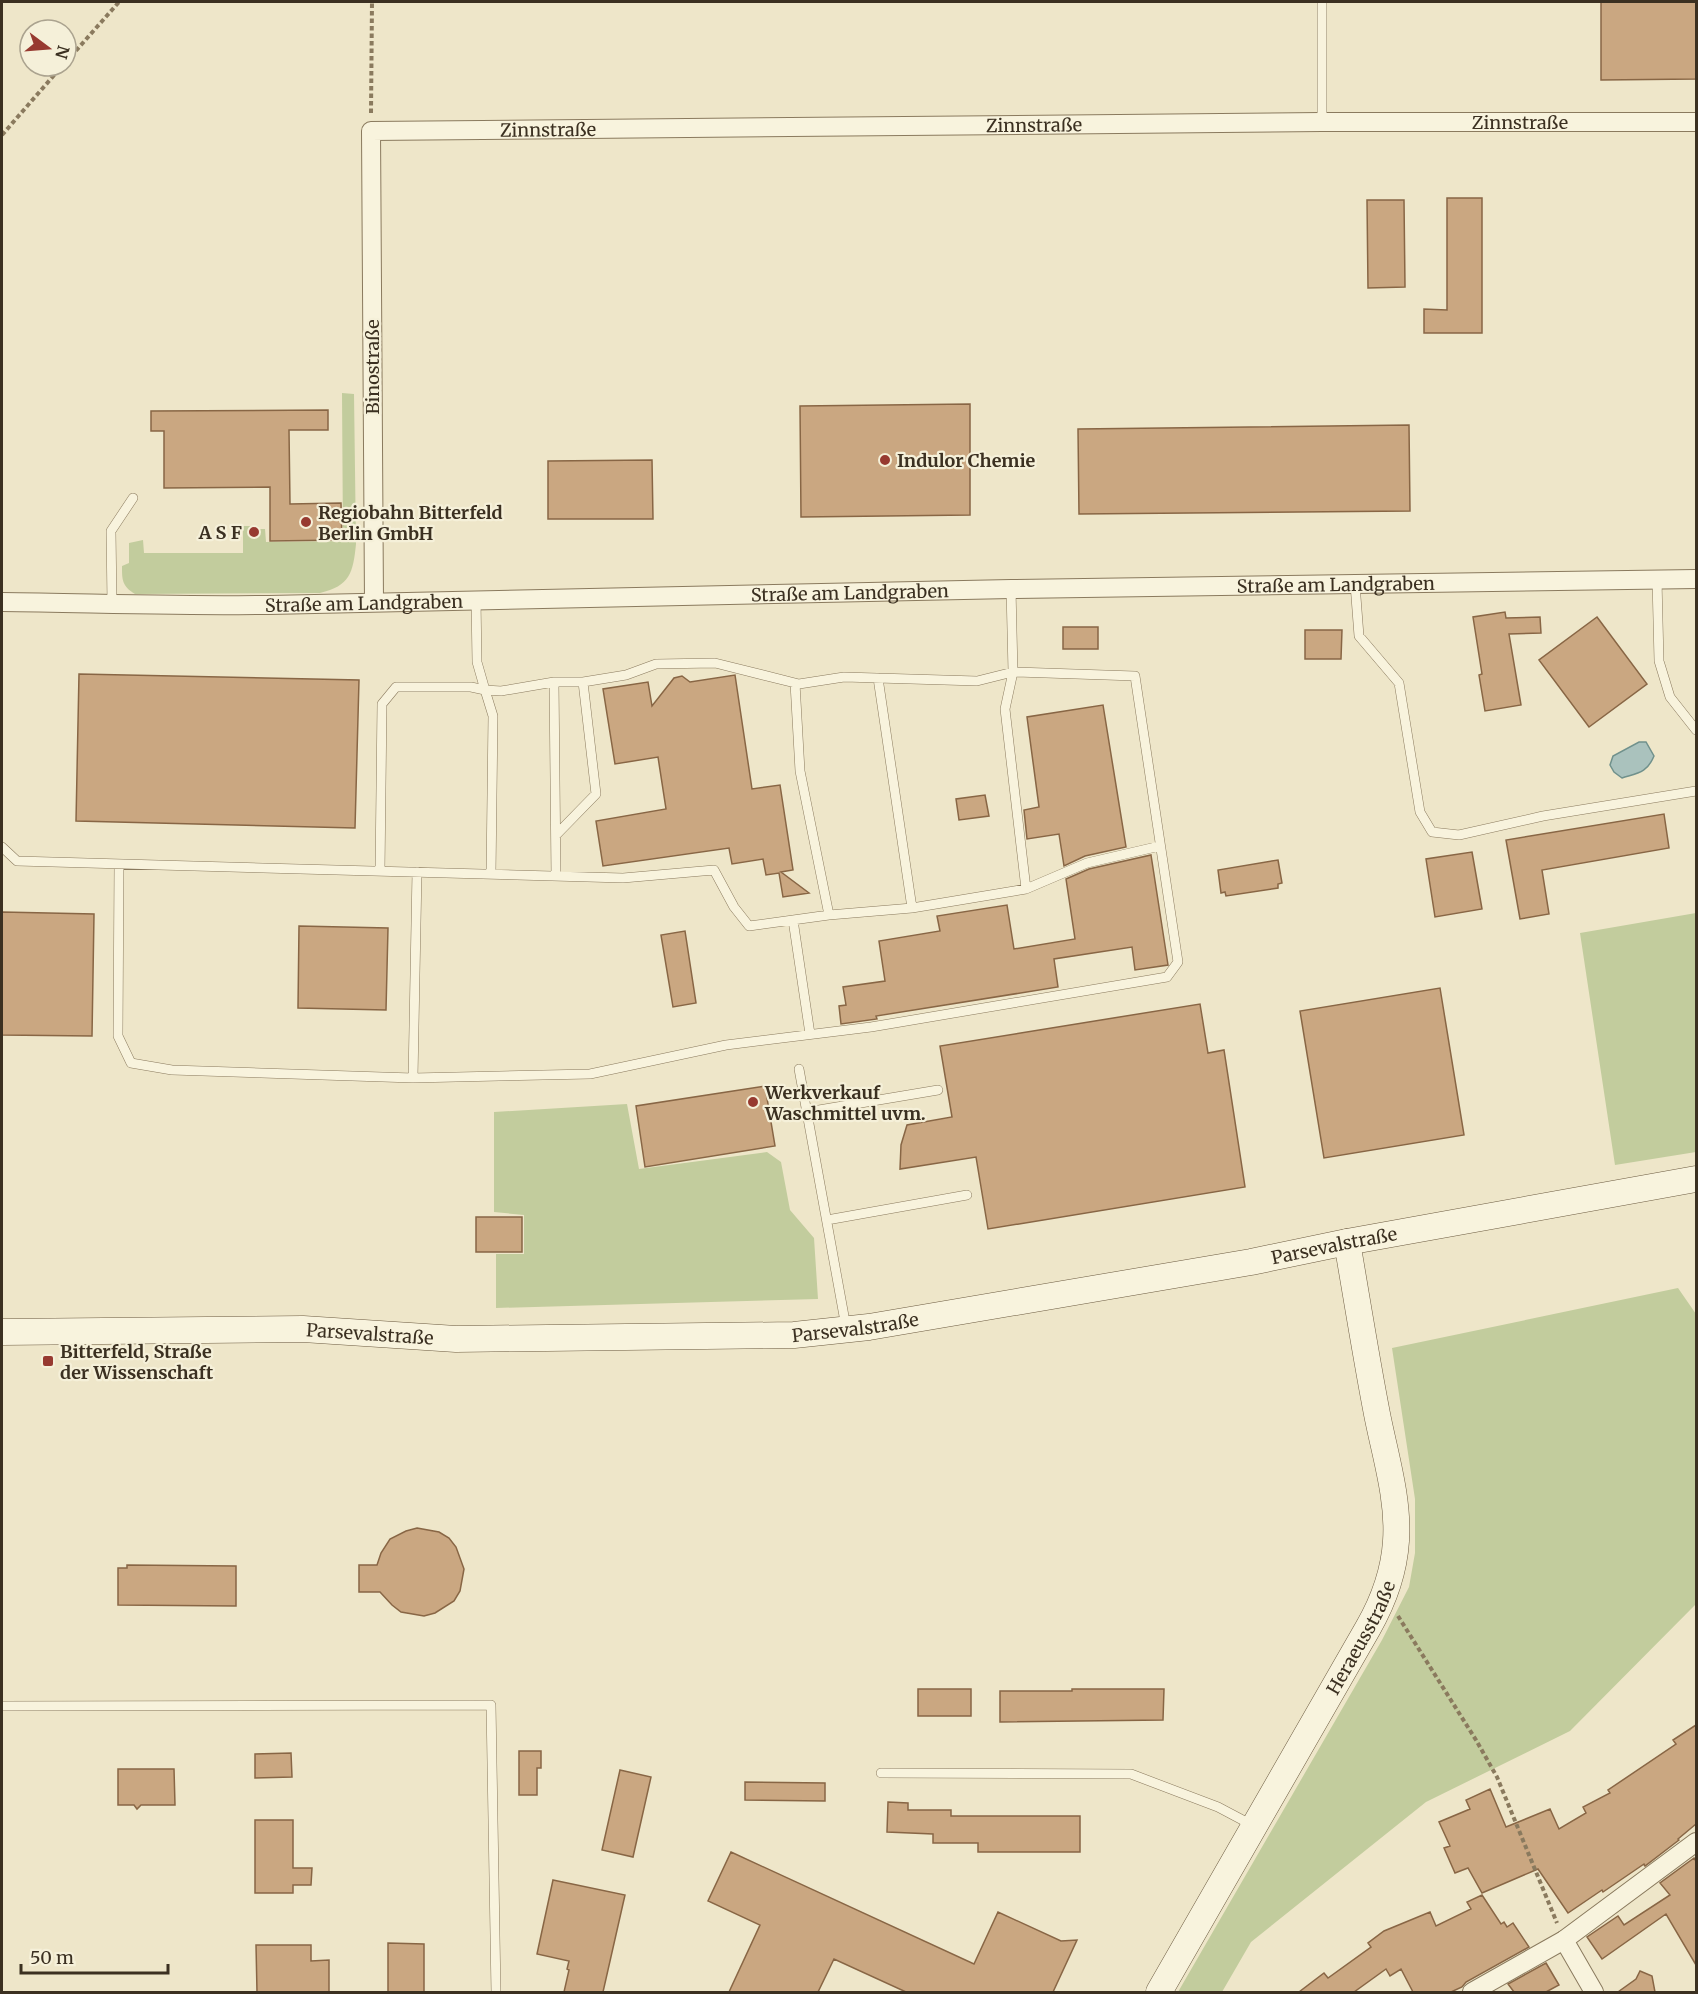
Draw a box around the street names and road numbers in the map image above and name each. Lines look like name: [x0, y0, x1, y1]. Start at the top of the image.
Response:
street label: Zinnstraße: [1472, 111, 1568, 134]
street label: Zinnstraße: [986, 113, 1082, 137]
street label: Zinnstraße: [500, 117, 596, 141]
street label: Binostraße: [361, 319, 384, 415]
street label: Straße am Landgraben: [1237, 571, 1435, 597]
street label: Straße am Landgraben: [751, 579, 949, 606]
street label: Straße am Landgraben: [265, 589, 463, 617]
street label: Parsevalstraße: [1269, 1222, 1399, 1269]
street label: Parsevalstraße: [791, 1307, 920, 1347]
street label: Parsevalstraße: [305, 1318, 434, 1349]
street label: Heraeusstraße: [1321, 1578, 1400, 1698]

